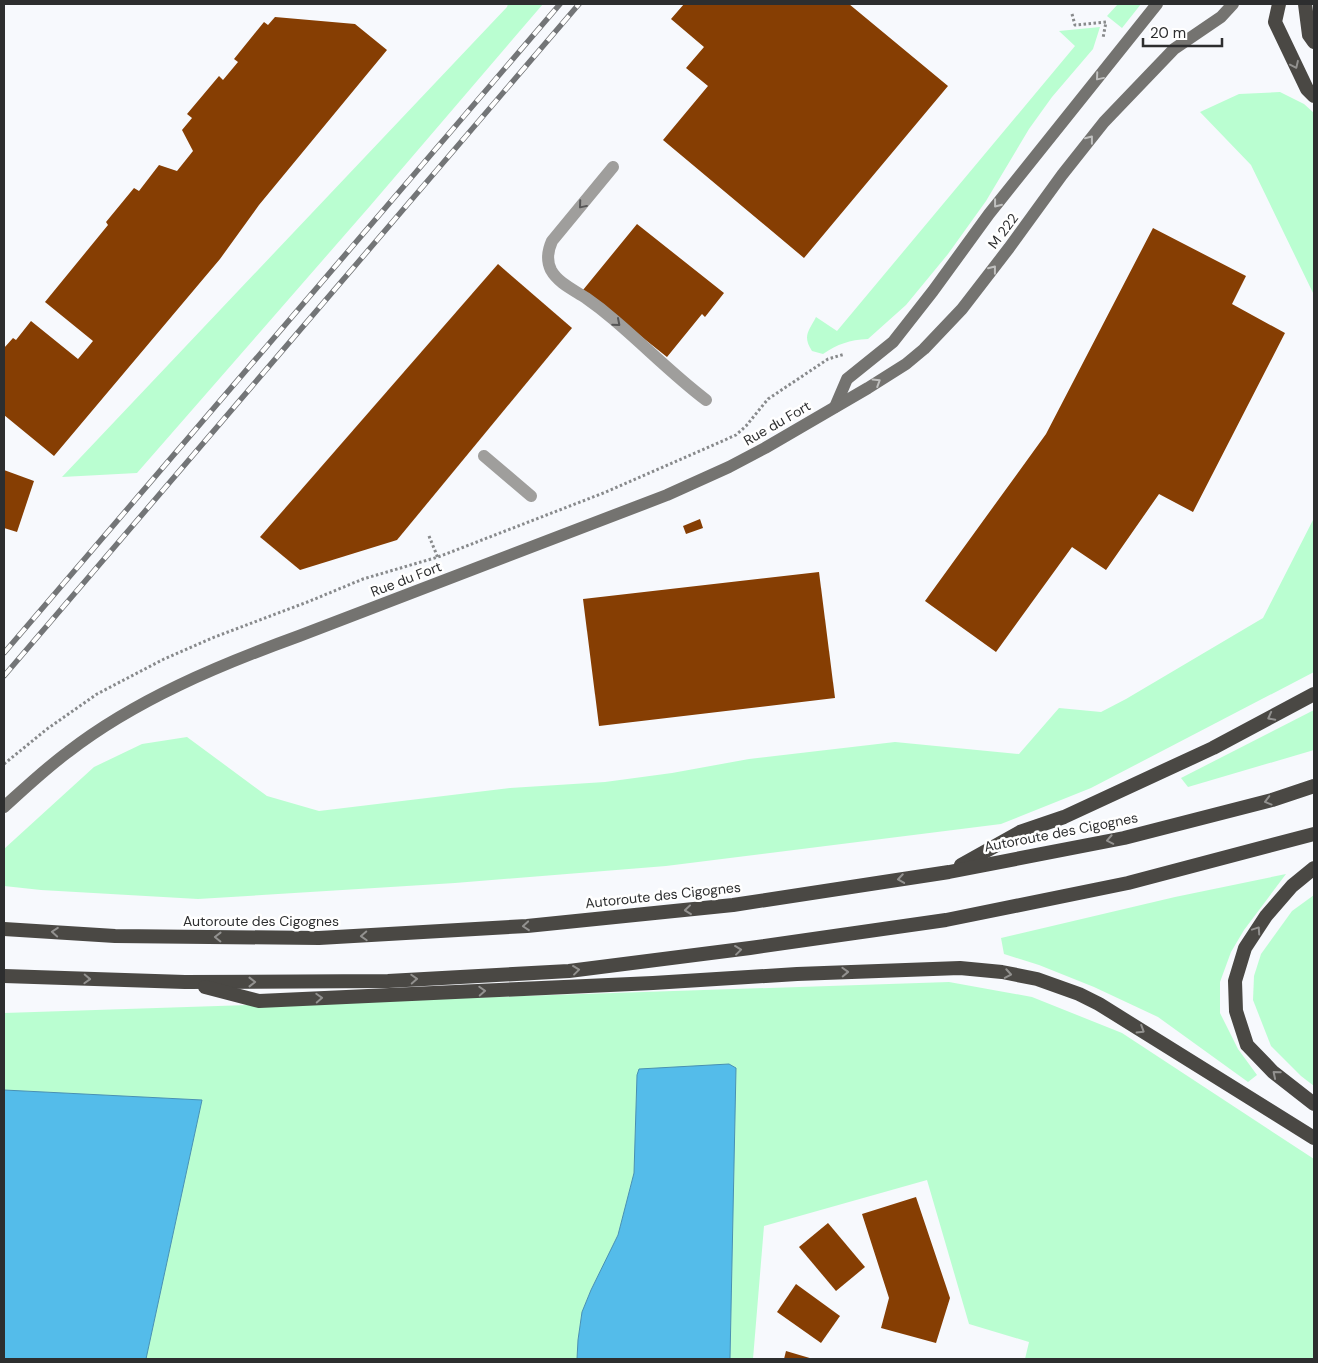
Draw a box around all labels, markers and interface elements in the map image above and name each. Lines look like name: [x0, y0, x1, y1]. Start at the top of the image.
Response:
scale bar: [1143, 15, 1222, 47]
text: 20 m: [1150, 23, 1186, 43]
one-way arrow: [1289, 60, 1300, 69]
one-way arrow: [1096, 71, 1104, 80]
one-way arrow: [1084, 135, 1093, 145]
one-way arrow: [994, 198, 1003, 208]
one-way arrow: [578, 199, 587, 208]
street label: M 222: [984, 210, 1022, 252]
one-way arrow: [987, 266, 996, 275]
one-way arrow: [611, 317, 620, 326]
one-way arrow: [872, 379, 881, 388]
street label: Rue du Fort: [740, 397, 814, 449]
street label: Rue du Fort: [368, 557, 444, 601]
one-way arrow: [1268, 711, 1277, 721]
one-way arrow: [1264, 795, 1272, 805]
street label: Autoroute des Cigognes: [983, 808, 1139, 856]
one-way arrow: [1106, 835, 1114, 845]
one-way arrow: [896, 873, 904, 884]
street label: Autoroute des Cigognes: [584, 878, 742, 912]
one-way arrow: [684, 904, 692, 915]
street label: Autoroute des Cigognes: [183, 912, 339, 930]
one-way arrow: [522, 920, 530, 931]
one-way arrow: [1251, 926, 1260, 936]
one-way arrow: [51, 927, 59, 938]
one-way arrow: [360, 930, 368, 941]
one-way arrow: [213, 932, 221, 942]
one-way arrow: [734, 945, 742, 956]
one-way arrow: [573, 965, 581, 976]
one-way arrow: [842, 967, 850, 978]
one-way arrow: [1003, 968, 1012, 978]
one-way arrow: [84, 974, 92, 985]
one-way arrow: [410, 974, 418, 985]
one-way arrow: [248, 977, 256, 987]
one-way arrow: [478, 985, 486, 996]
one-way arrow: [316, 993, 324, 1003]
one-way arrow: [1135, 1023, 1144, 1033]
one-way arrow: [1272, 1070, 1281, 1079]

